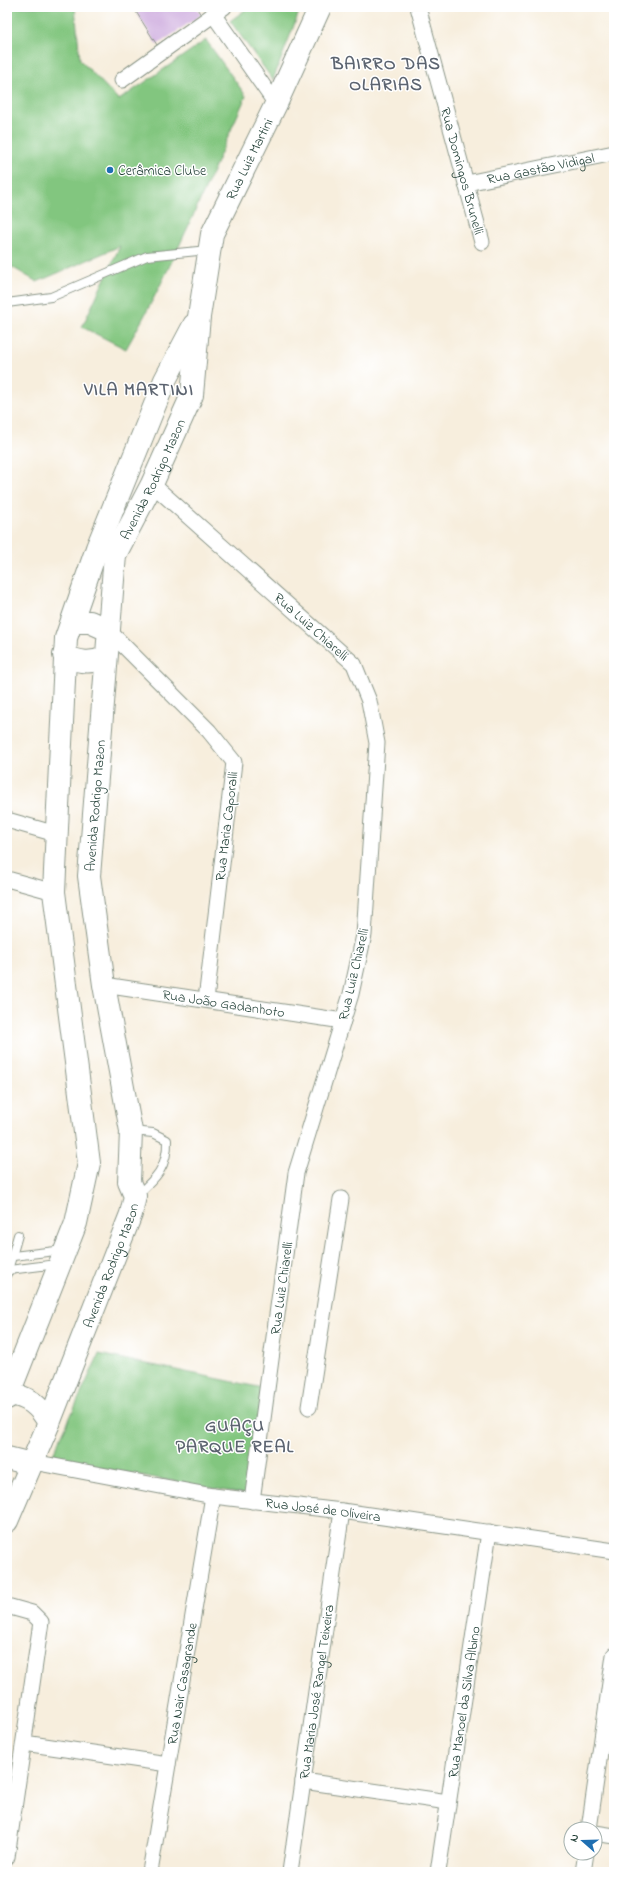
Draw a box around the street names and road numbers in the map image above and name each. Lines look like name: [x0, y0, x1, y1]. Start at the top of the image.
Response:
street label: Rua Domingos Brunelli: [434, 105, 489, 237]
street label: Rua Luiz Martini: [221, 115, 279, 204]
street label: Rua Gastão Vidigal: [485, 148, 596, 191]
street label: Avenida Rodrigo Mazon: [116, 416, 192, 544]
street label: Rua Luiz Chiarelli: [269, 588, 353, 667]
street label: Avenida Rodrigo Mazon: [80, 739, 112, 872]
street label: Rua Maria Caporalli: [210, 770, 245, 882]
street label: Rua Luiz Chiarelli: [334, 926, 375, 1023]
street label: Rua João Gadanhoto: [161, 985, 286, 1024]
street label: Avenida Rodrigo Mazon: [78, 1201, 145, 1331]
street label: Rua Luiz Chiarelli: [266, 1240, 299, 1336]
street label: Rua José de Oliveira: [264, 1493, 382, 1529]
street label: Rua Maria José Rangel Teixeira: [294, 1603, 340, 1781]
street label: Rua Nair Casagrande: [162, 1621, 204, 1746]
street label: Rua Manoel da Silva Albino: [443, 1625, 487, 1780]

